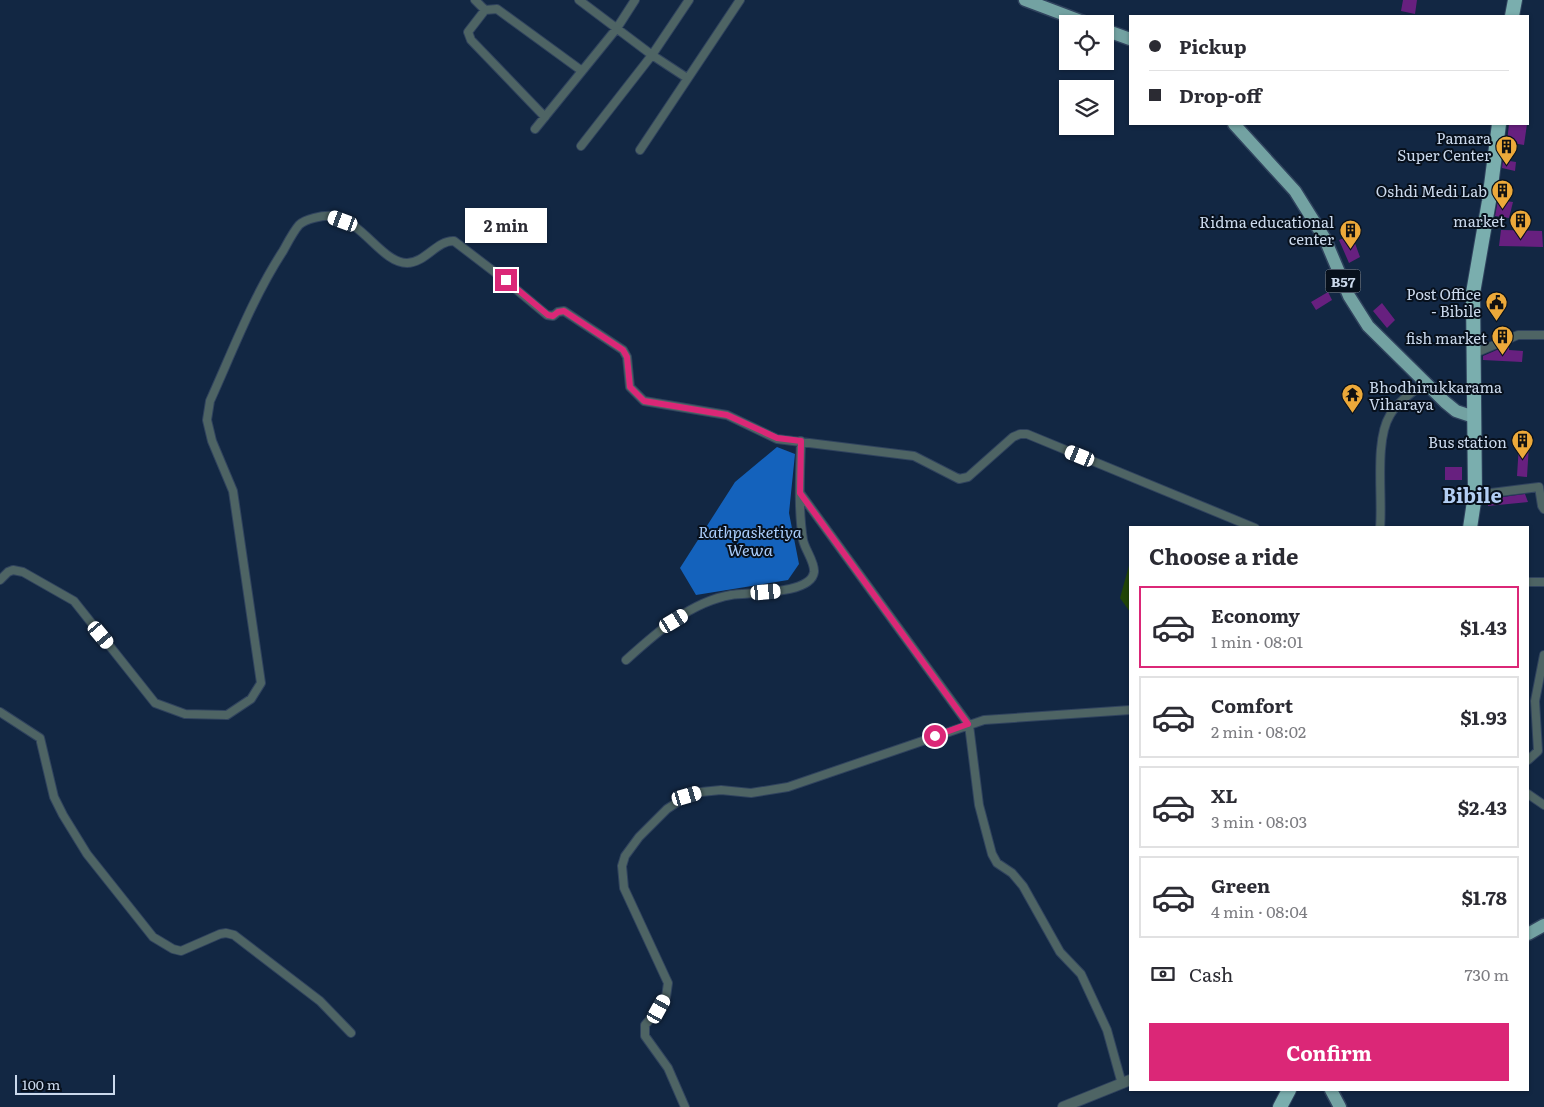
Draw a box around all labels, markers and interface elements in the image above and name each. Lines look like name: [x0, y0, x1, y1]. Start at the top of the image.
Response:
map controls: [1059, 15, 1114, 135]
button: locate: [1059, 15, 1114, 70]
text: Pickup: [1179, 32, 1247, 60]
button: layers: [1059, 80, 1114, 135]
text: Drop-off: [1179, 81, 1262, 109]
place label: Pamara Super Center: [1397, 126, 1492, 166]
building icon: Pamara Super Center: [1495, 134, 1519, 165]
building icon: Oshdi Medi Lab: [1491, 178, 1515, 209]
place label: Oshdi Medi Lab: [1376, 179, 1487, 202]
callout: 2 min: [465, 208, 547, 242]
building icon: market: [1509, 208, 1533, 239]
car: [326, 209, 359, 233]
place label: market: [1453, 209, 1505, 232]
place label: Ridma educational center: [1199, 210, 1334, 250]
text: 2 min: [484, 213, 528, 237]
building icon: Ridma educational center: [1338, 218, 1362, 249]
route end: [495, 269, 517, 291]
road number: B57: [1326, 270, 1360, 292]
place label: Post Office - Bibile: [1406, 282, 1481, 322]
public building icon: Post Office - Bibile: [1485, 290, 1509, 321]
building icon: fish market: [1491, 325, 1515, 356]
place label: fish market: [1406, 326, 1487, 349]
place label: Bhodhirukkarama Viharaya: [1369, 375, 1503, 415]
temple icon: Bhodhirukkarama Viharaya: [1341, 383, 1365, 414]
building icon: Bus station: [1511, 429, 1535, 460]
place label: Bus station: [1428, 430, 1507, 453]
car: [1063, 443, 1096, 469]
district label: Bibile: [1442, 479, 1502, 509]
water label: Rathpasketiya Wewa: [698, 519, 803, 561]
text: Choose a ride: [1149, 539, 1298, 572]
car: [750, 583, 781, 601]
text: Economy: [1211, 601, 1300, 629]
icon: car: [1151, 605, 1196, 650]
car: [657, 607, 690, 635]
text: $1.43: [1460, 613, 1507, 641]
car: [85, 619, 116, 651]
text: 1 min · 08:01: [1211, 629, 1303, 653]
text: Comfort: [1211, 691, 1293, 719]
icon: car: [1151, 695, 1196, 740]
text: $1.93: [1460, 703, 1507, 731]
text: 2 min · 08:02: [1211, 719, 1306, 743]
route start: [924, 725, 946, 747]
text: XL: [1211, 781, 1238, 809]
car: [670, 785, 703, 807]
icon: car: [1151, 785, 1196, 830]
text: $2.43: [1458, 793, 1507, 821]
text: 3 min · 08:03: [1211, 809, 1307, 833]
text: Green: [1211, 871, 1270, 899]
icon: car: [1151, 875, 1196, 920]
text: $1.78: [1462, 883, 1507, 911]
text: 4 min · 08:04: [1211, 899, 1308, 923]
icon: cash: [1149, 960, 1177, 988]
text: Cash: [1189, 960, 1233, 988]
text: 730 m: [1464, 962, 1509, 986]
car: [645, 992, 672, 1026]
button: Confirm: [1149, 1023, 1509, 1081]
scale bar: [15, 1072, 115, 1095]
text: 100 m: [22, 1074, 60, 1094]

